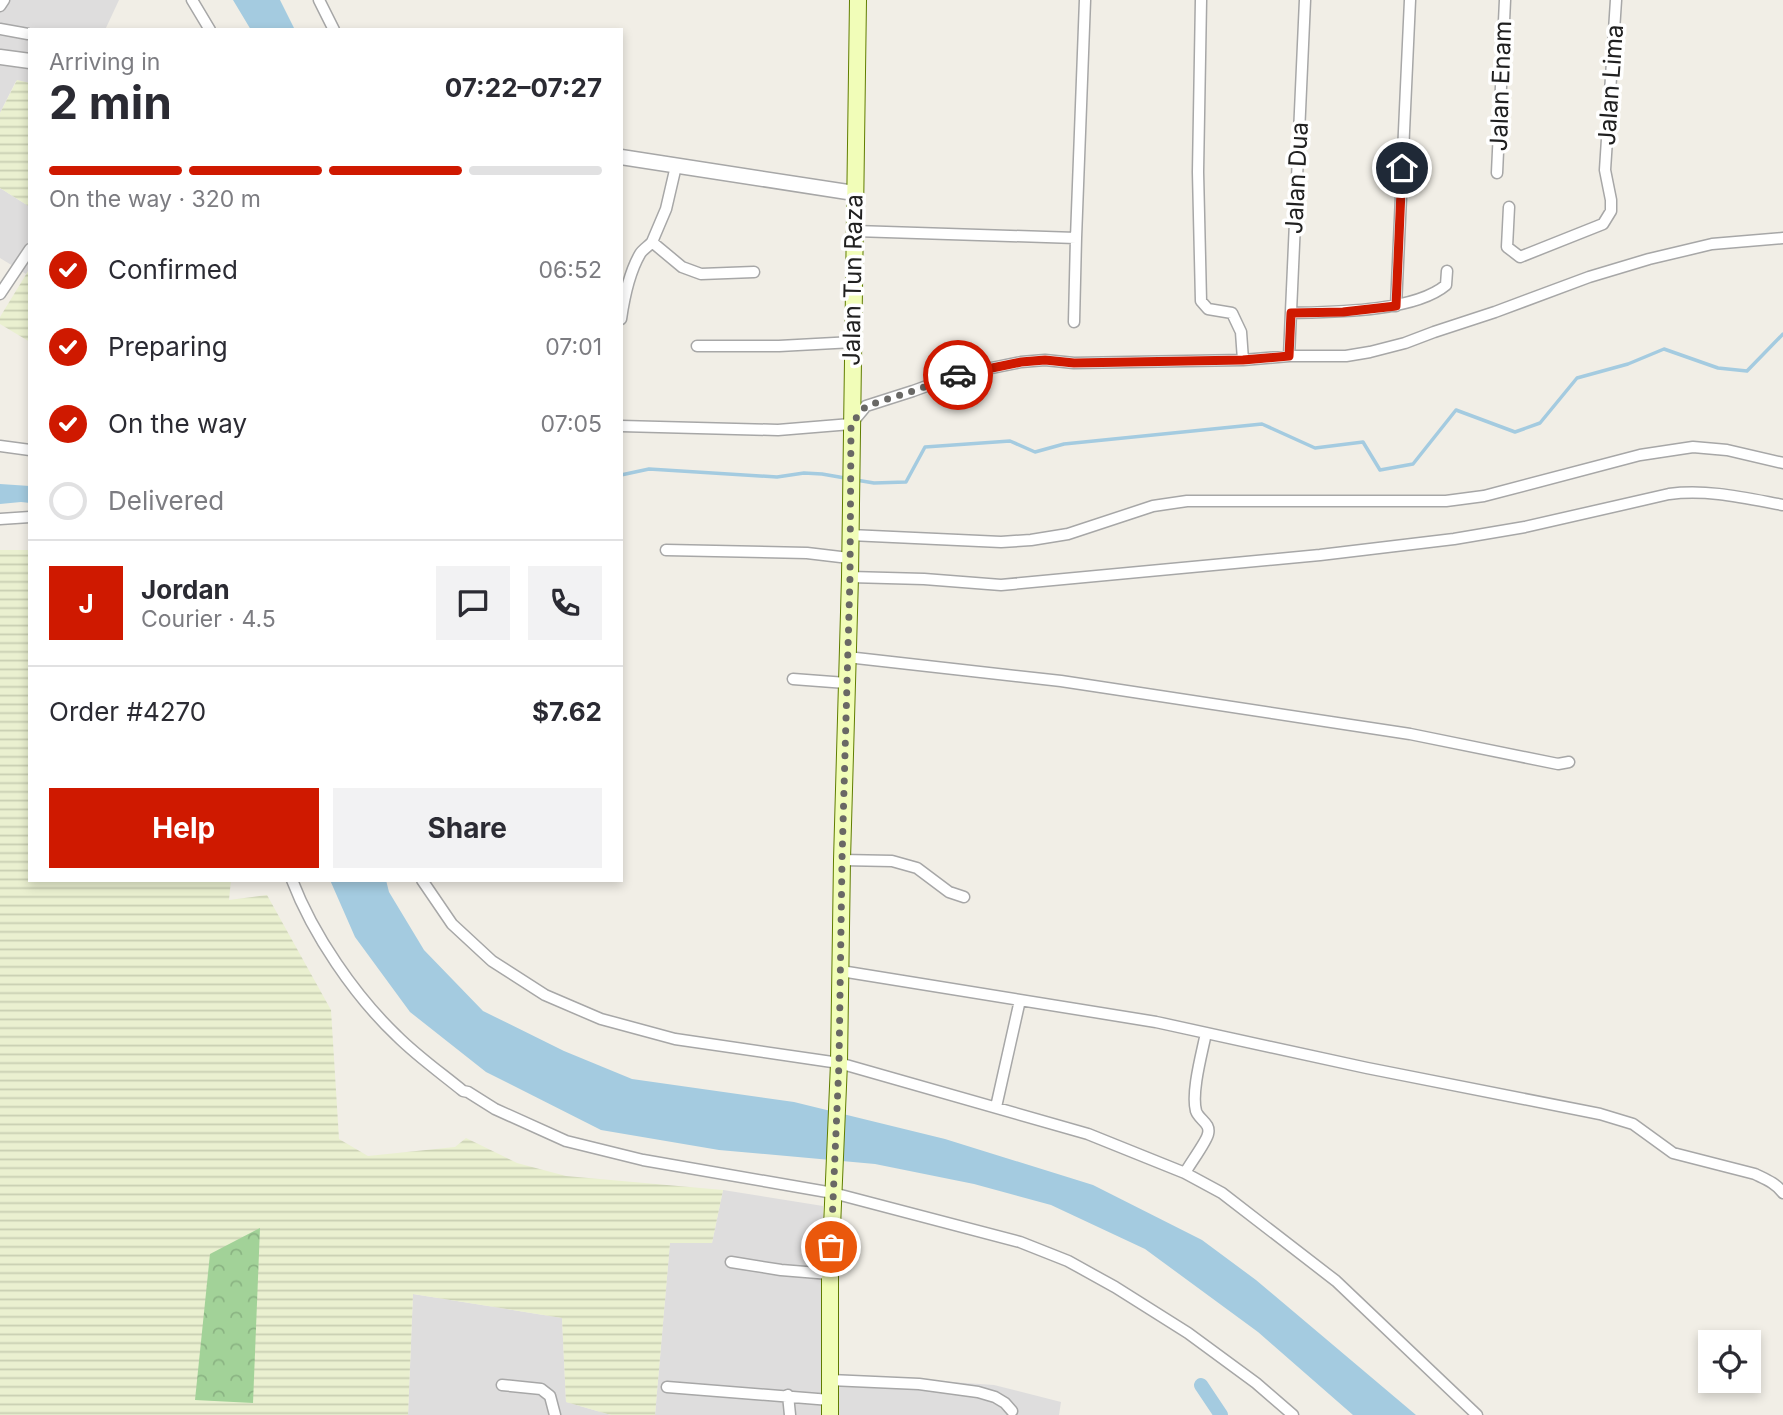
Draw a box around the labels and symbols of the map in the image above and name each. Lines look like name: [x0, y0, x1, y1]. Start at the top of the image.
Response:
street label: Jalan Enam: [1484, 20, 1517, 152]
street label: Jalan Lima: [1592, 23, 1629, 146]
street label: Jalan Dua: [1279, 121, 1314, 235]
pin: [1372, 138, 1432, 198]
street label: Jalan Tun Raza: [837, 194, 868, 366]
courier: [923, 340, 993, 410]
pin: [801, 1217, 861, 1277]

